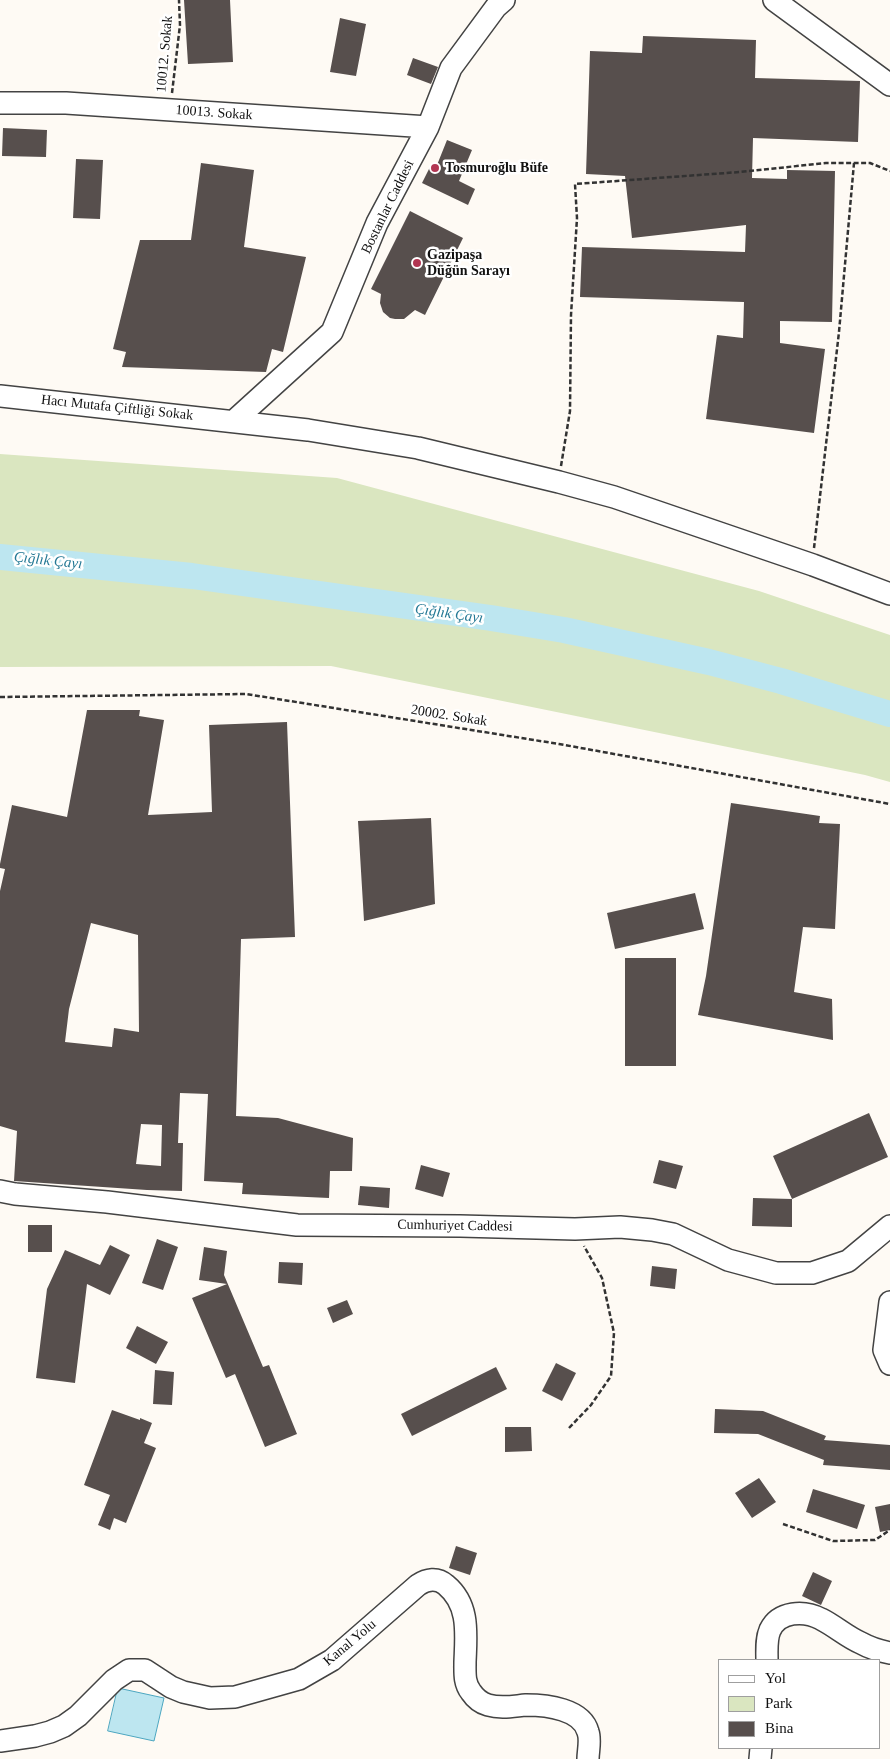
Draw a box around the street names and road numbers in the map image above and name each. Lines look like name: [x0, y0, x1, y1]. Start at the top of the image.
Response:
street label: 10012. Sokak: [153, 15, 177, 93]
street label: 10013. Sokak: [175, 102, 253, 124]
street label: Bostanlar Caddesi: [358, 157, 418, 257]
street label: Hacı Mutafa Çiftliği Sokak: [40, 392, 194, 424]
street label: 20002. Sokak: [410, 702, 488, 730]
street label: Cumhuriyet Caddesi: [397, 1217, 513, 1235]
street label: Kanal Yolu: [320, 1616, 380, 1670]

